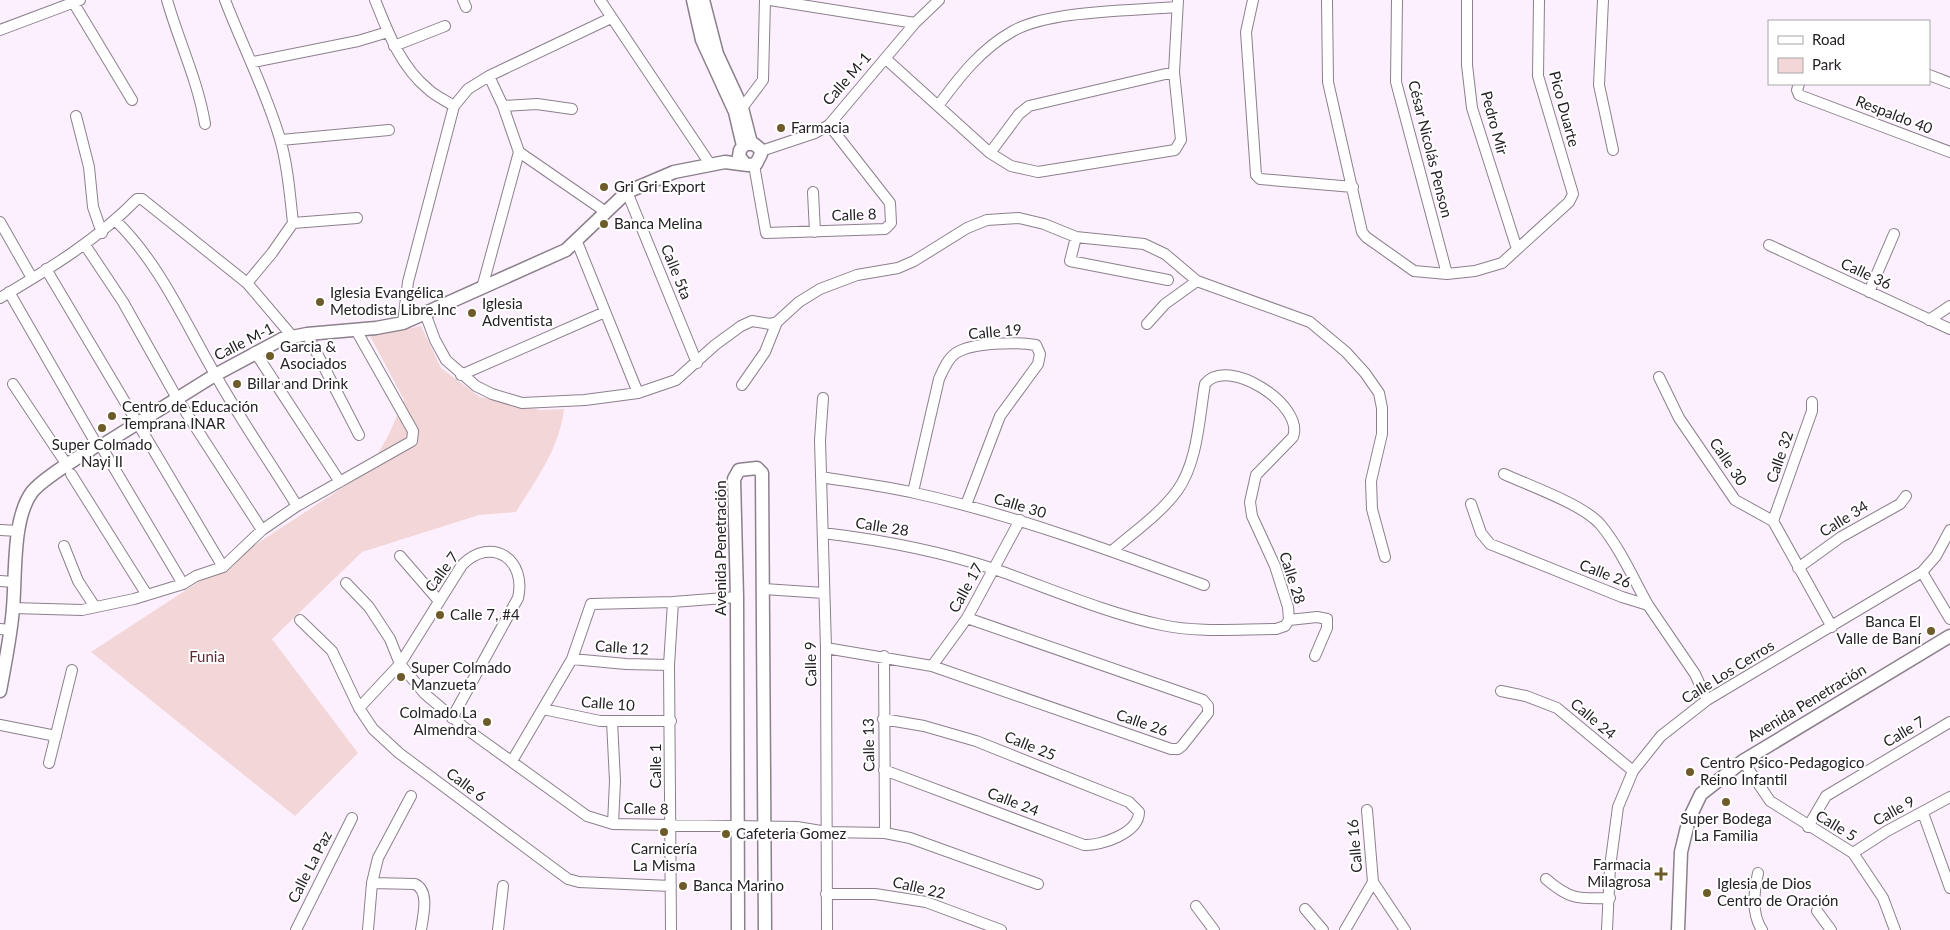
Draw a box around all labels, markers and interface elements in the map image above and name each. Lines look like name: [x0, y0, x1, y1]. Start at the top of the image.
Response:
legend: [1768, 20, 1930, 85]
text: Road: [1812, 30, 1845, 48]
street label: Calle M-1: [818, 48, 874, 109]
text: Park: [1812, 55, 1842, 73]
street label: Pico Duarte: [1546, 69, 1584, 149]
street label: César Nicolás Penson: [1405, 78, 1457, 219]
street label: Pedro Mir: [1478, 89, 1512, 157]
street label: Respaldo 40: [1853, 91, 1936, 137]
place label: Farmacia: [791, 118, 849, 136]
marker: Farmacia: [775, 122, 787, 134]
place label: Gri Gri Export: [614, 177, 706, 195]
marker: Gri Gri Export: [598, 181, 610, 193]
street label: Calle 8: [831, 204, 877, 224]
place label: Banca Melina: [614, 214, 702, 232]
marker: Banca Melina: [598, 218, 610, 230]
street label: Calle 5ta: [658, 241, 696, 302]
street label: Calle 36: [1838, 254, 1895, 293]
place label: Iglesia Evangélica Metodista Libre.Inc: [330, 283, 457, 318]
place label: Iglesia Adventista: [482, 294, 553, 329]
marker: Iglesia Evangélica Metodista Libre.Inc: [314, 296, 326, 308]
marker: Iglesia Adventista: [466, 307, 478, 319]
street label: Calle M-1: [211, 318, 276, 364]
street label: Calle 19: [967, 320, 1022, 342]
place label: Garcia & Asociados: [280, 337, 347, 372]
marker: Garcia & Asociados: [264, 350, 276, 362]
place label: Billar and Drink: [247, 374, 348, 392]
marker: Billar and Drink: [231, 378, 243, 390]
place label: Centro de Educación Temprana INAR: [122, 397, 258, 432]
marker: Centro de Educación Temprana INAR: [106, 410, 118, 422]
marker: Super Colmado Nayi II: [96, 422, 108, 434]
street label: Calle 32: [1762, 428, 1796, 485]
street label: Calle 30: [1706, 434, 1751, 489]
place label: Super Colmado Nayi II: [52, 435, 152, 470]
street label: Avenida Penetración: [711, 480, 729, 616]
street label: Calle 30: [992, 489, 1049, 522]
street label: Calle 34: [1816, 496, 1871, 540]
street label: Calle 28: [854, 513, 910, 539]
street label: Calle 7: [421, 548, 462, 595]
street label: Calle 28: [1276, 549, 1310, 606]
street label: Calle 26: [1577, 555, 1634, 591]
street label: Calle 17: [944, 559, 986, 615]
place label: Calle 7, #4: [450, 605, 520, 623]
marker: Calle 7, #4: [434, 609, 446, 621]
place label: Banca El Valle de Baní: [1836, 612, 1922, 647]
marker: Banca El Valle de Baní: [1925, 625, 1937, 637]
street label: Calle 12: [595, 636, 649, 658]
street label: Calle Los Cerros: [1678, 636, 1777, 707]
street label: Calle 9: [801, 641, 819, 687]
park label: Funia: [189, 647, 225, 665]
place label: Super Colmado Manzueta: [411, 658, 511, 693]
street label: Avenida Penetración: [1744, 660, 1869, 745]
marker: Super Colmado Manzueta: [395, 671, 407, 683]
street label: Calle 10: [581, 692, 636, 714]
street label: Calle 24: [1567, 694, 1620, 743]
place label: Colmado La Almendra: [399, 703, 477, 738]
street label: Calle 26: [1114, 705, 1171, 739]
street label: Calle 7: [1880, 712, 1928, 750]
marker: Colmado La Almendra: [481, 716, 493, 728]
street label: Calle 13: [859, 718, 877, 772]
street label: Calle 25: [1002, 727, 1059, 763]
street label: Calle 1: [646, 743, 664, 789]
place label: Centro Psico-Pedagogico Reino Infantil: [1700, 753, 1864, 788]
street label: Calle 6: [443, 763, 490, 805]
marker: Centro Psico-Pedagogico Reino Infantil: [1684, 766, 1696, 778]
street label: Calle 24: [985, 783, 1042, 819]
street label: Calle 9: [1869, 791, 1918, 829]
marker: Super Bodega La Familia: [1720, 796, 1732, 808]
street label: Calle 8: [623, 799, 669, 817]
street label: Calle 5: [1813, 806, 1860, 844]
place label: Super Bodega La Familia: [1680, 809, 1772, 844]
street label: Calle 16: [1343, 818, 1365, 874]
place label: Cafeteria Gomez: [736, 824, 846, 842]
marker: Carnicería La Misma: [658, 826, 670, 838]
street label: Calle La Paz: [283, 827, 335, 906]
marker: Cafeteria Gomez: [720, 828, 732, 840]
place label: Carnicería La Misma: [631, 839, 697, 874]
place label: Farmacia Milagrosa: [1587, 855, 1651, 890]
marker: Farmacia Milagrosa: [1655, 868, 1667, 880]
street label: Calle 22: [891, 872, 947, 902]
place label: Iglesia de Dios Centro de Oración: [1717, 874, 1838, 909]
place label: Banca Marino: [693, 876, 784, 894]
marker: Banca Marino: [677, 880, 689, 892]
marker: Iglesia de Dios Centro de Oración: [1701, 887, 1713, 899]

